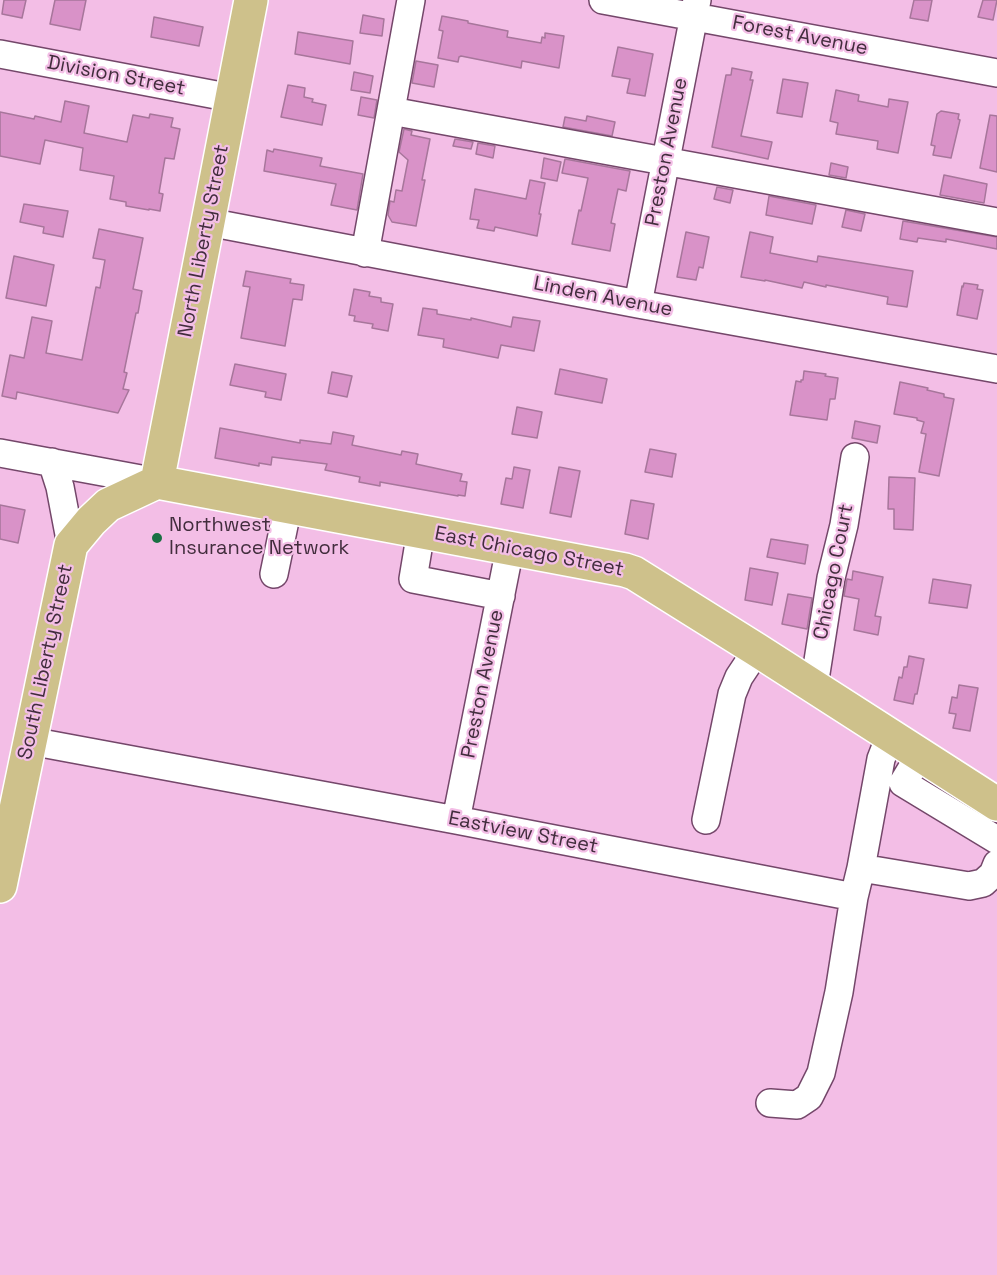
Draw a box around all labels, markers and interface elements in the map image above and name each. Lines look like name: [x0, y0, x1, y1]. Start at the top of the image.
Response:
street label: Forest Avenue: [730, 11, 870, 61]
street label: Division Street: [45, 51, 187, 101]
street label: Preston Avenue: [641, 76, 693, 228]
street label: North Liberty Street: [174, 143, 234, 339]
street label: Linden Avenue: [532, 272, 674, 322]
street label: Chicago Court: [809, 502, 859, 642]
place label: Northwest Insurance Network: [169, 514, 349, 561]
street label: East Chicago Street: [432, 522, 626, 582]
marker: Northwest Insurance Network: [150, 531, 164, 545]
street label: South Liberty Street: [14, 562, 78, 762]
street label: Preston Avenue: [457, 608, 509, 760]
street label: Eastview Street: [446, 807, 600, 859]

